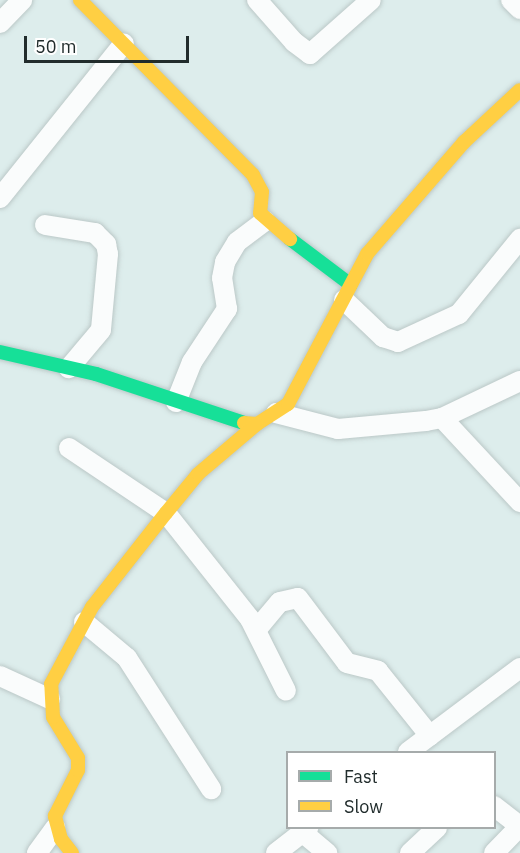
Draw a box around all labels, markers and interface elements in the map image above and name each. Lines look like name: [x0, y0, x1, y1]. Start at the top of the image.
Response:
scale bar: [27, 24, 192, 62]
text: 50 m: [35, 35, 77, 58]
legend: [286, 751, 496, 829]
text: Fast: [344, 765, 378, 788]
text: Slow: [344, 795, 383, 818]

